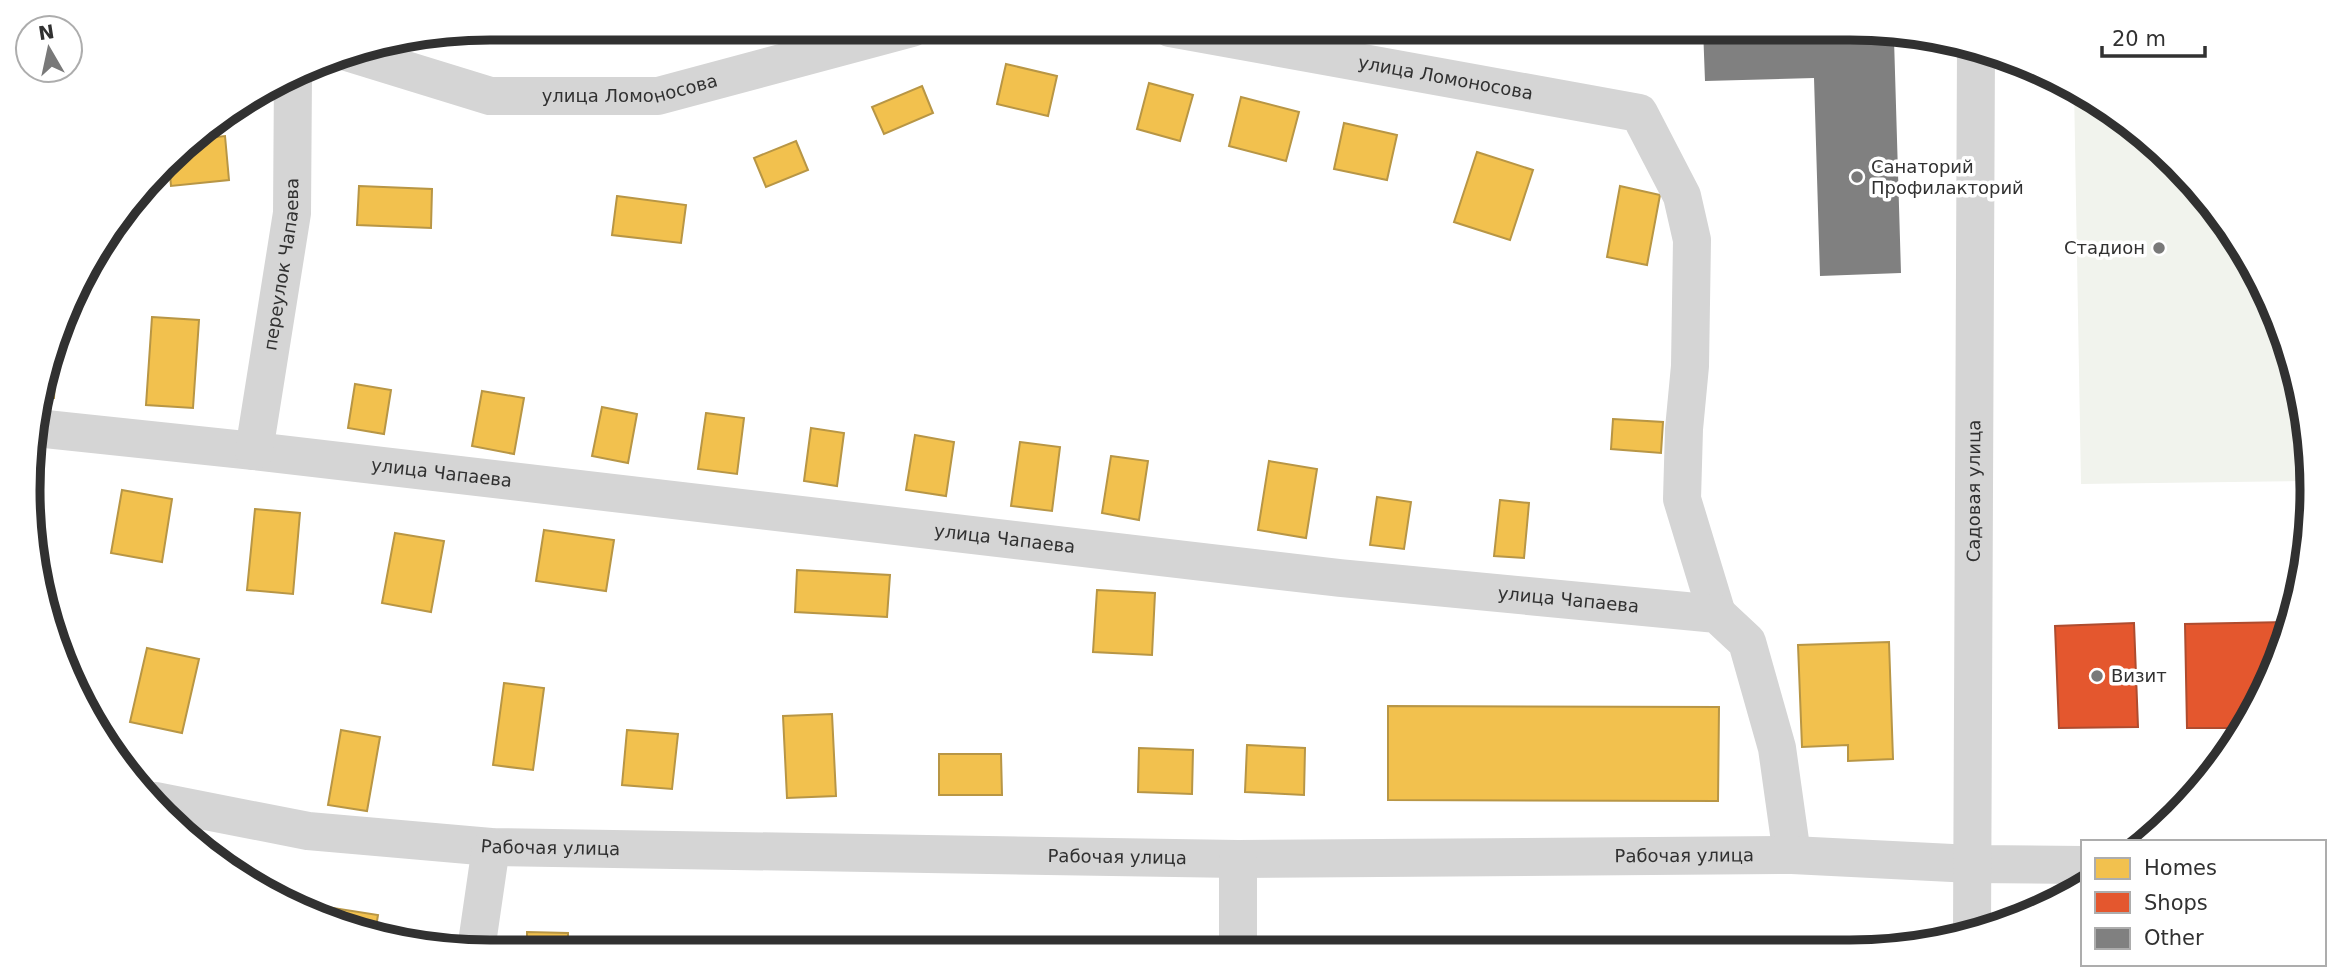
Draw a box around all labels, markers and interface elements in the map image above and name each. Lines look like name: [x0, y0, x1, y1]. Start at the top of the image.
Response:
north arrow: [14, 14, 84, 84]
scale bar: [2102, 14, 2205, 58]
text: N: [37, 20, 56, 44]
text: 20 m: [2112, 27, 2166, 51]
street label: улица Ломоносова: [1356, 51, 1535, 104]
street label: улица Ломоносова: [542, 70, 720, 107]
place label: Санаторий Профилакторий: [1871, 156, 2024, 198]
marker: Санаторий Профилакторий: [1849, 169, 1865, 185]
street label: переулок Чапаева: [259, 178, 302, 352]
place label: Стадион: [2064, 237, 2145, 258]
marker: Стадион: [2151, 240, 2167, 256]
street label: Садовая улица: [1963, 420, 1984, 562]
street label: улица Чапаева: [370, 454, 513, 491]
street label: улица Чапаева: [933, 520, 1076, 557]
street label: улица Чапаева: [1497, 582, 1640, 617]
place label: Визит: [2111, 665, 2167, 686]
marker: Визит: [2089, 668, 2105, 684]
street label: Рабочая улица: [480, 835, 620, 859]
legend: [2081, 840, 2326, 966]
street label: Рабочая улица: [1614, 844, 1754, 866]
street label: Рабочая улица: [1047, 845, 1187, 868]
text: Homes: [2144, 856, 2217, 880]
text: Shops: [2144, 891, 2208, 915]
text: Other: [2144, 926, 2204, 950]

